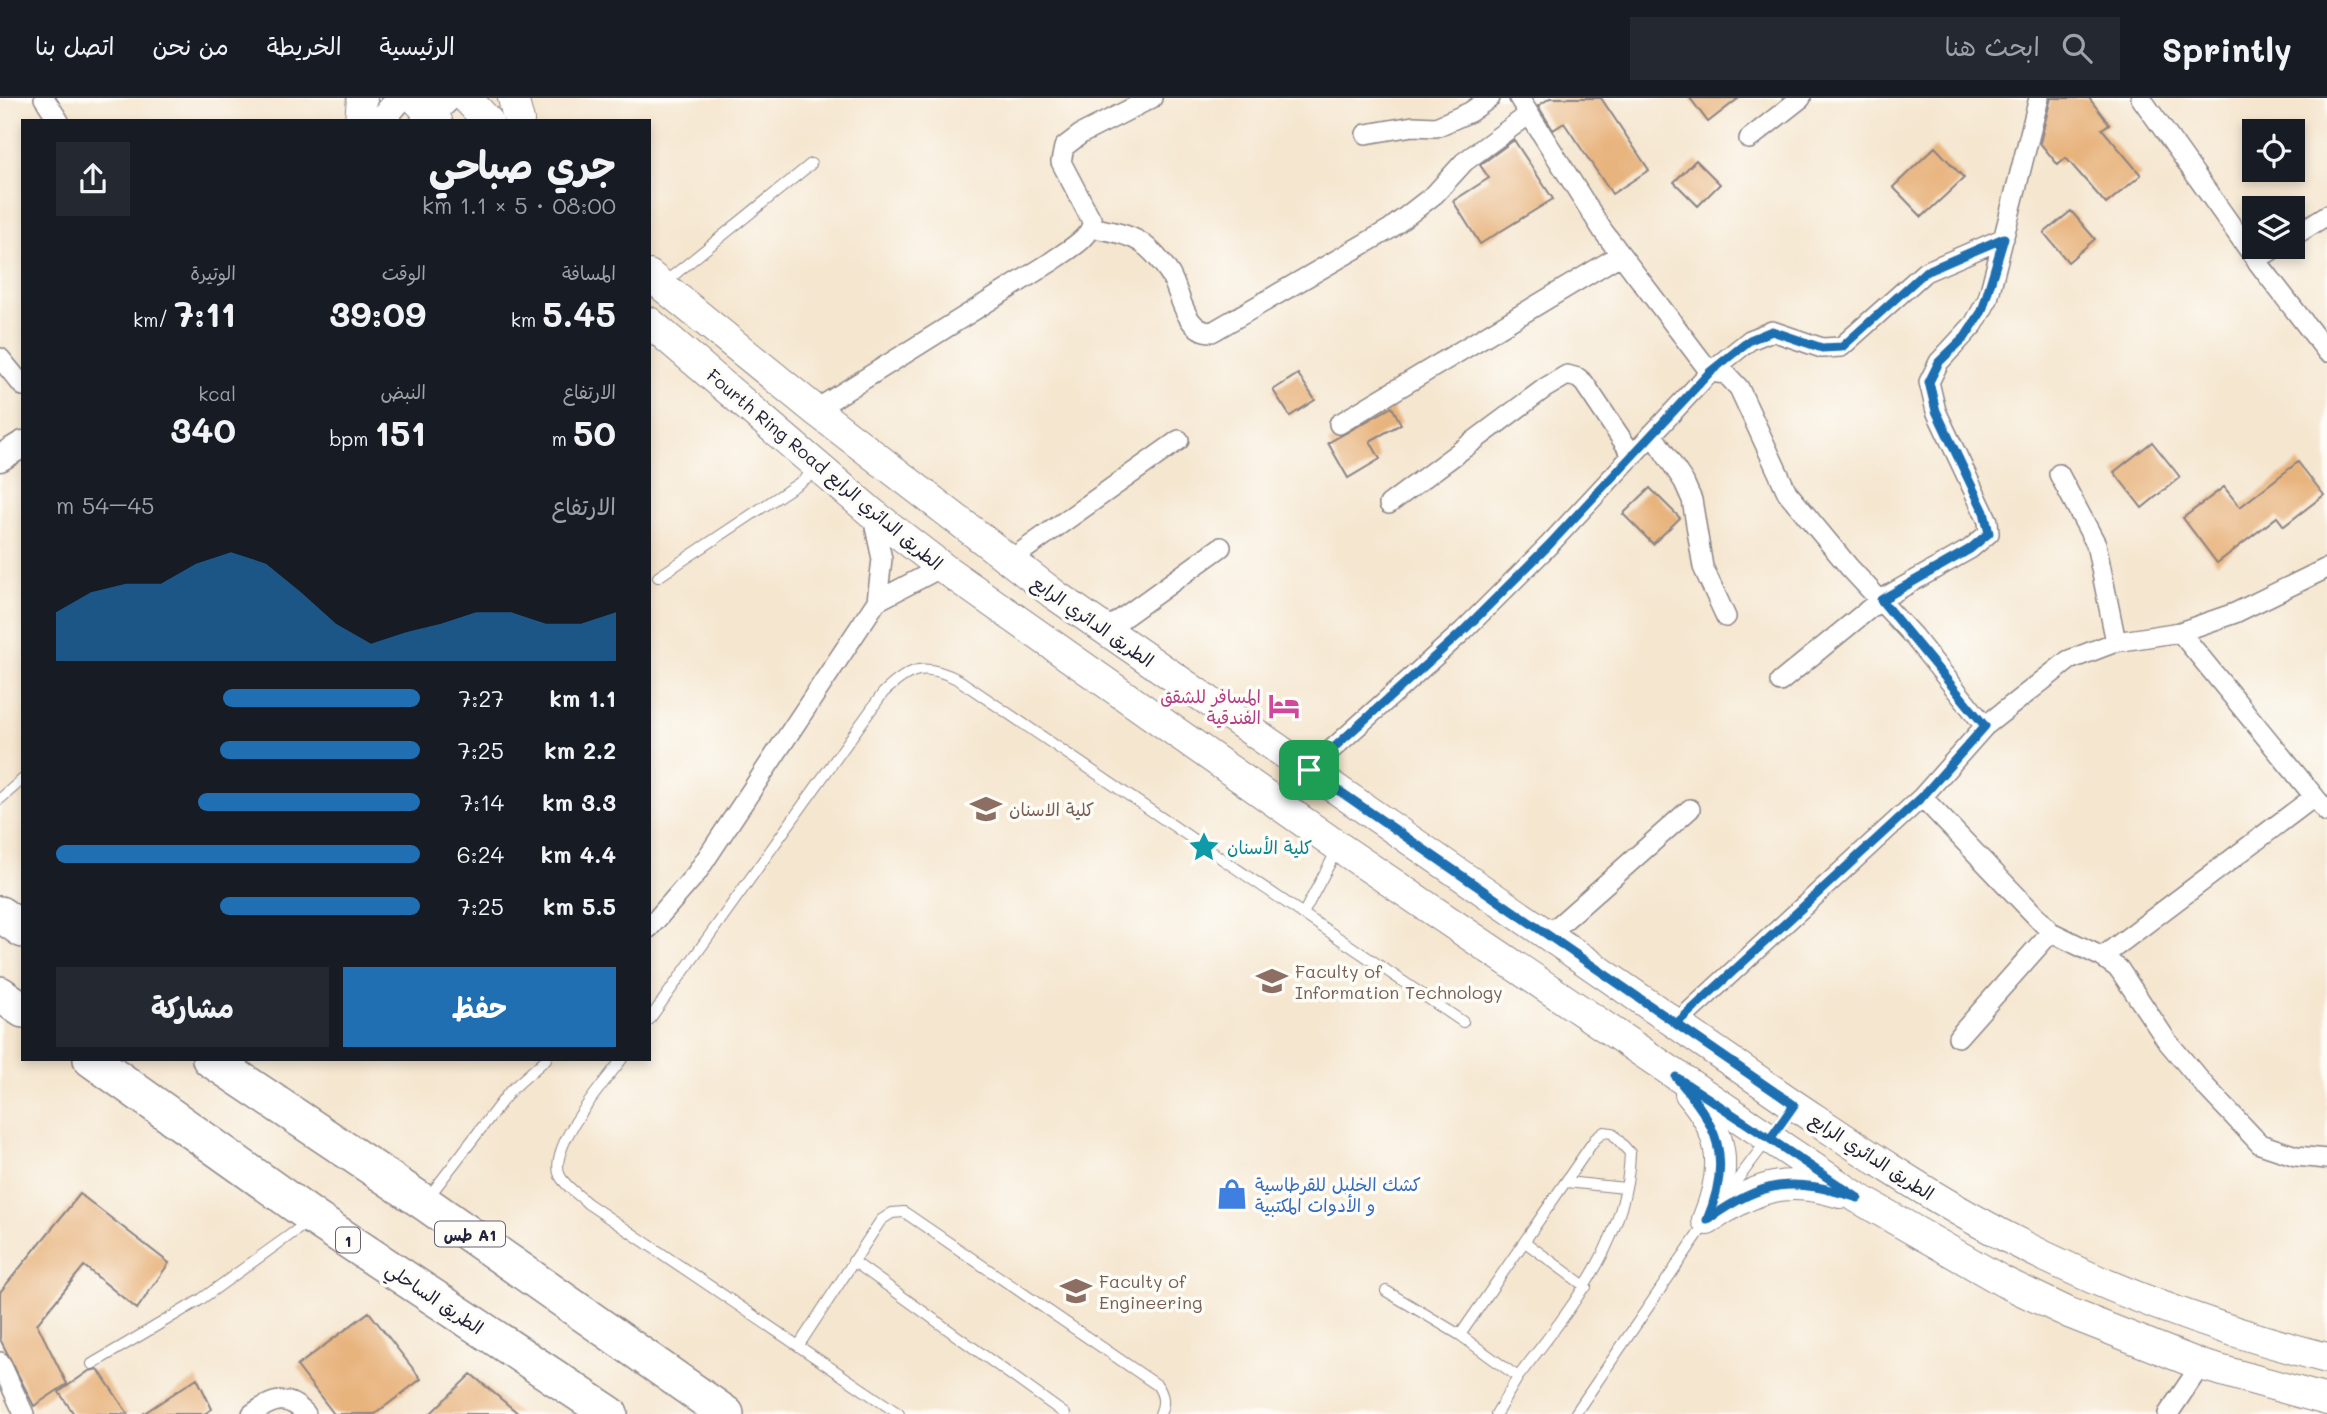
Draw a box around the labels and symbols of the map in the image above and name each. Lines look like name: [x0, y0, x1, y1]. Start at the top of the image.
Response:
street label: Fourth Ring Road الطريق الدائري الرابع: [701, 363, 948, 576]
street label: الطريق الدائري الرابع: [1026, 570, 1159, 674]
place label: المسافر للشقق الفندقية: [1160, 684, 1261, 729]
hotel icon: المسافر للشقق الفندقية: [1267, 689, 1301, 723]
pin: [1279, 740, 1339, 800]
school or university icon: كلية الاسنان: [969, 792, 1003, 826]
place label: كلية الاسنان: [1009, 797, 1094, 821]
place icon: كلية الأسنان: [1187, 830, 1221, 864]
place label: كلية الأسنان: [1227, 835, 1312, 859]
place label: Faculty of Information Technology: [1295, 959, 1503, 1004]
school or university icon: Faculty of Information Technology: [1255, 964, 1289, 998]
street label: الطريق الدائري الرابع: [1804, 1107, 1939, 1207]
place label: كشك الخليل للقرطاسية و الأدوات المكتبية: [1255, 1172, 1421, 1217]
shop icon: كشك الخليل للقرطاسية و الأدوات المكتبية: [1215, 1177, 1249, 1211]
road number: طس A1: [435, 1222, 505, 1246]
road number: 1: [336, 1228, 360, 1252]
street label: الطريق الساحلي: [379, 1257, 488, 1344]
place label: Faculty of Engineering: [1099, 1269, 1202, 1314]
school or university icon: Faculty of Engineering: [1059, 1274, 1093, 1308]

